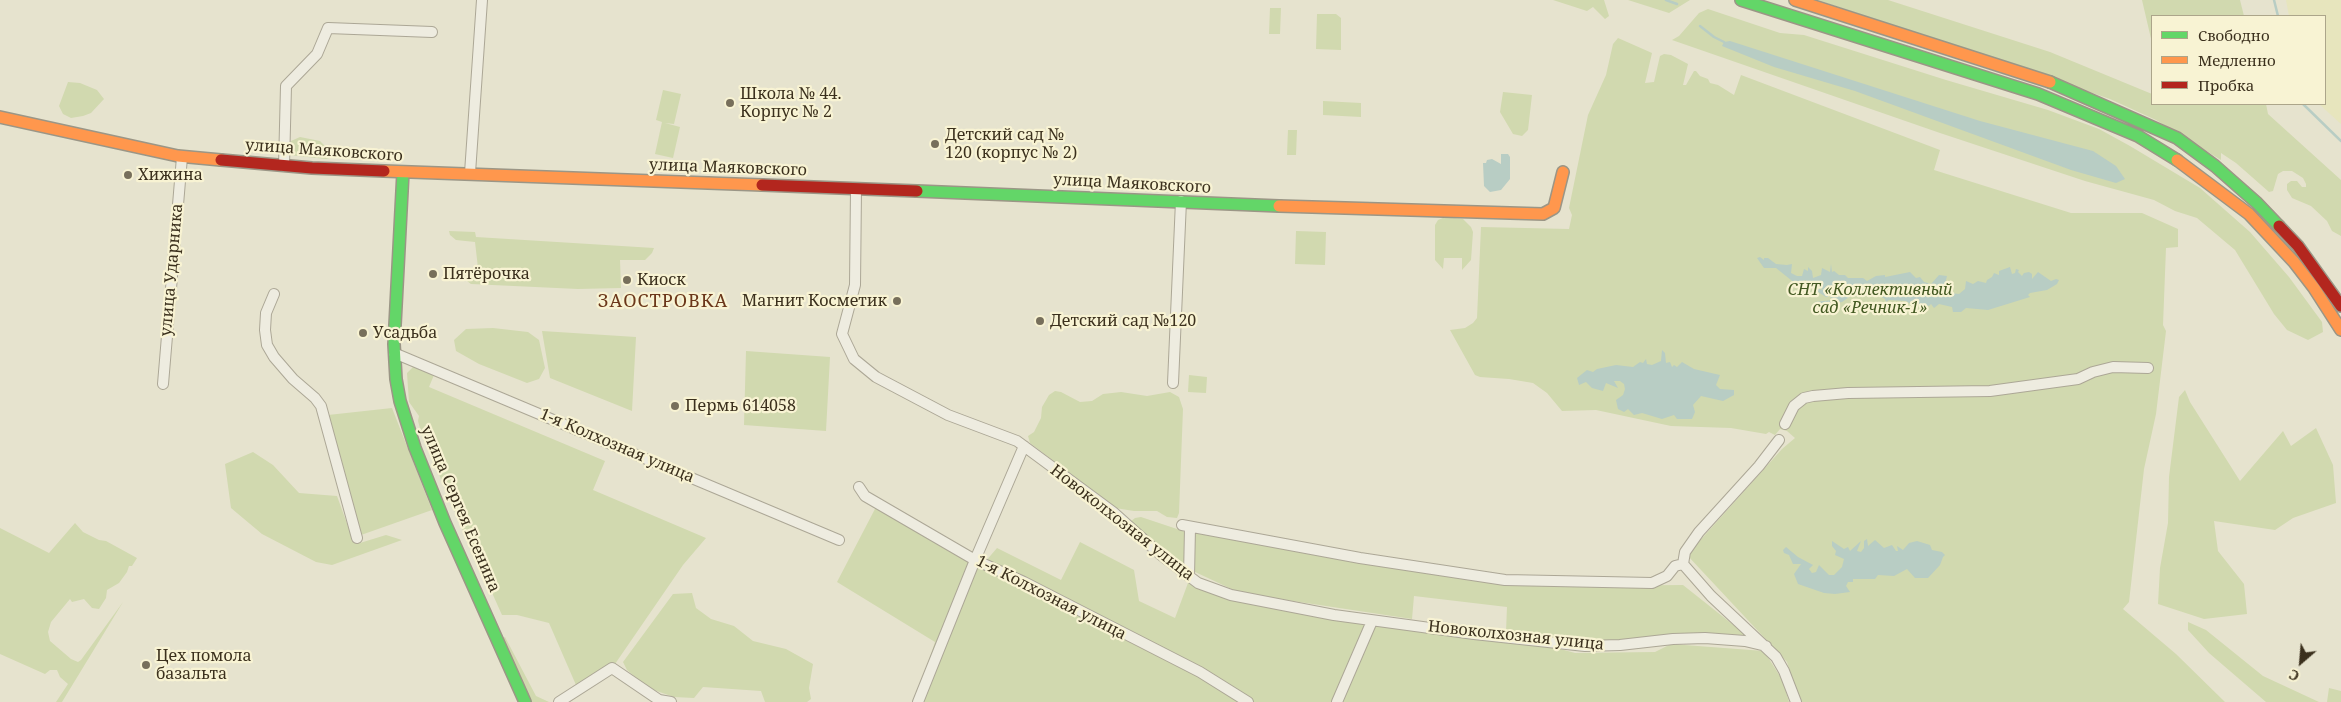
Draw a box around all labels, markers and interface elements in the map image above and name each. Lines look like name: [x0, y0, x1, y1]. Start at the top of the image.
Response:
legend: [2151, 15, 2326, 105]
text: Свободно: [2198, 25, 2270, 45]
text: Медленно: [2198, 50, 2276, 70]
text: Пробка: [2198, 75, 2254, 95]
place label: Школа № 44. Корпус № 2: [740, 84, 841, 122]
marker: Школа № 44. Корпус № 2: [724, 97, 736, 109]
place label: Детский сад № 120 (корпус № 2): [945, 125, 1077, 163]
street label: улица Маяковского: [244, 136, 404, 166]
marker: Детский сад № 120 (корпус № 2): [929, 138, 941, 150]
street label: улица Маяковского: [649, 156, 807, 180]
place label: Хижина: [138, 165, 203, 185]
marker: Хижина: [122, 169, 134, 181]
street label: улица Маяковского: [1053, 170, 1211, 198]
street label: улица Ударника: [157, 203, 187, 337]
place label: Пятёрочка: [443, 264, 530, 284]
marker: Пятёрочка: [427, 268, 439, 280]
place label: Киоск: [637, 270, 686, 290]
marker: Киоск: [621, 274, 633, 286]
park label: СНТ «Коллективный сад «Речник-1»: [1788, 280, 1952, 318]
district label: ЗАОСТРОВКА: [597, 291, 729, 313]
place label: Магнит Косметик: [742, 291, 887, 311]
marker: Магнит Косметик: [891, 295, 903, 307]
place label: Детский сад №120: [1050, 311, 1196, 331]
marker: Детский сад №120: [1034, 315, 1046, 327]
place label: Усадьба: [373, 323, 437, 343]
marker: Усадьба: [357, 327, 369, 339]
place label: Пермь 614058: [685, 396, 796, 416]
marker: Пермь 614058: [669, 400, 681, 412]
street label: 1-я Колхозная улица: [537, 405, 697, 487]
street label: улица Сергея Есенина: [416, 423, 504, 595]
street label: Новоколхозная улица: [1046, 461, 1198, 585]
street label: 1-я Колхозная улица: [973, 552, 1129, 644]
street label: Новоколхозная улица: [1427, 617, 1605, 655]
north arrow: [2276, 637, 2326, 687]
place label: Цех помола базальта: [156, 646, 252, 684]
marker: Цех помола базальта: [140, 659, 152, 671]
text: С: [2286, 665, 2302, 686]

